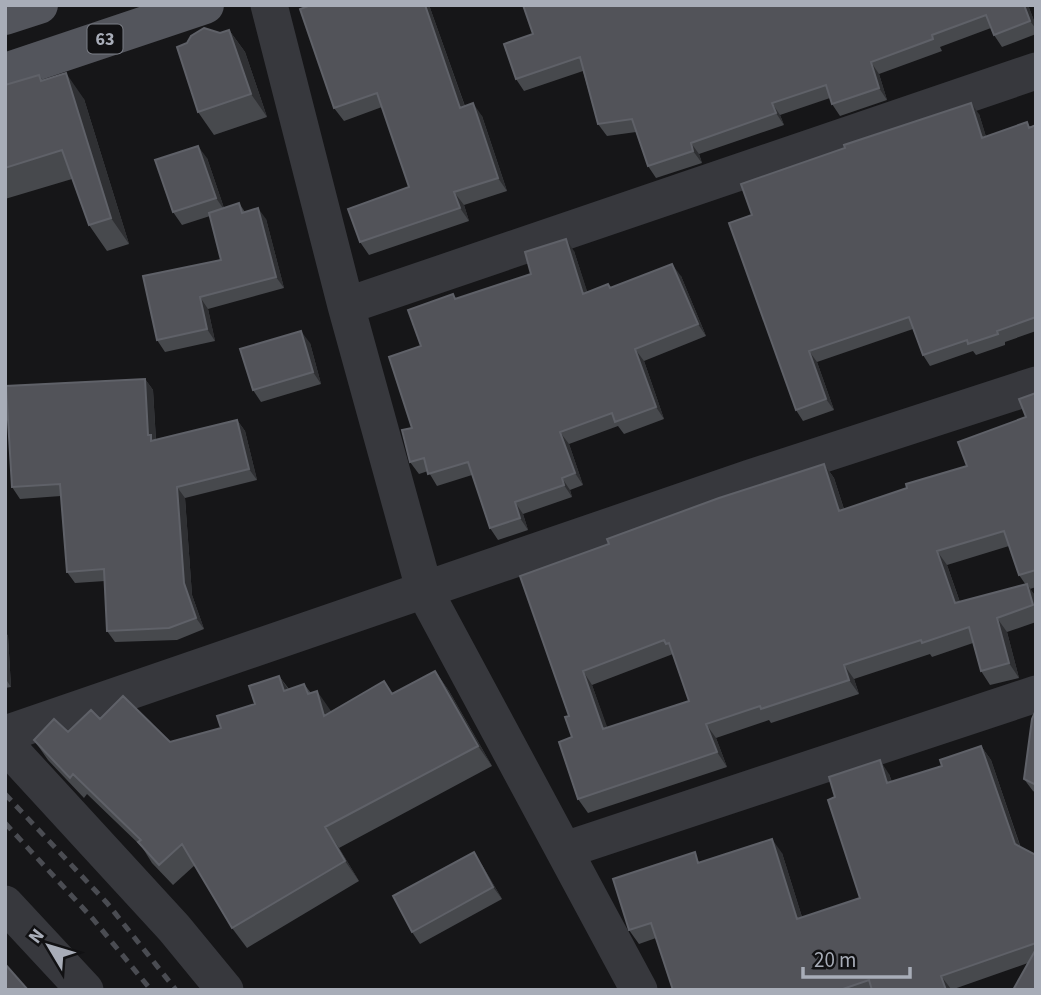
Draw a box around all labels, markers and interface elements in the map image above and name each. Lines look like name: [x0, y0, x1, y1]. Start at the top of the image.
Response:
road number: 63: [88, 24, 122, 54]
north arrow: [14, 911, 84, 981]
text: N: [22, 923, 51, 950]
scale bar: [803, 936, 910, 980]
text: 20 m: [814, 945, 856, 975]

